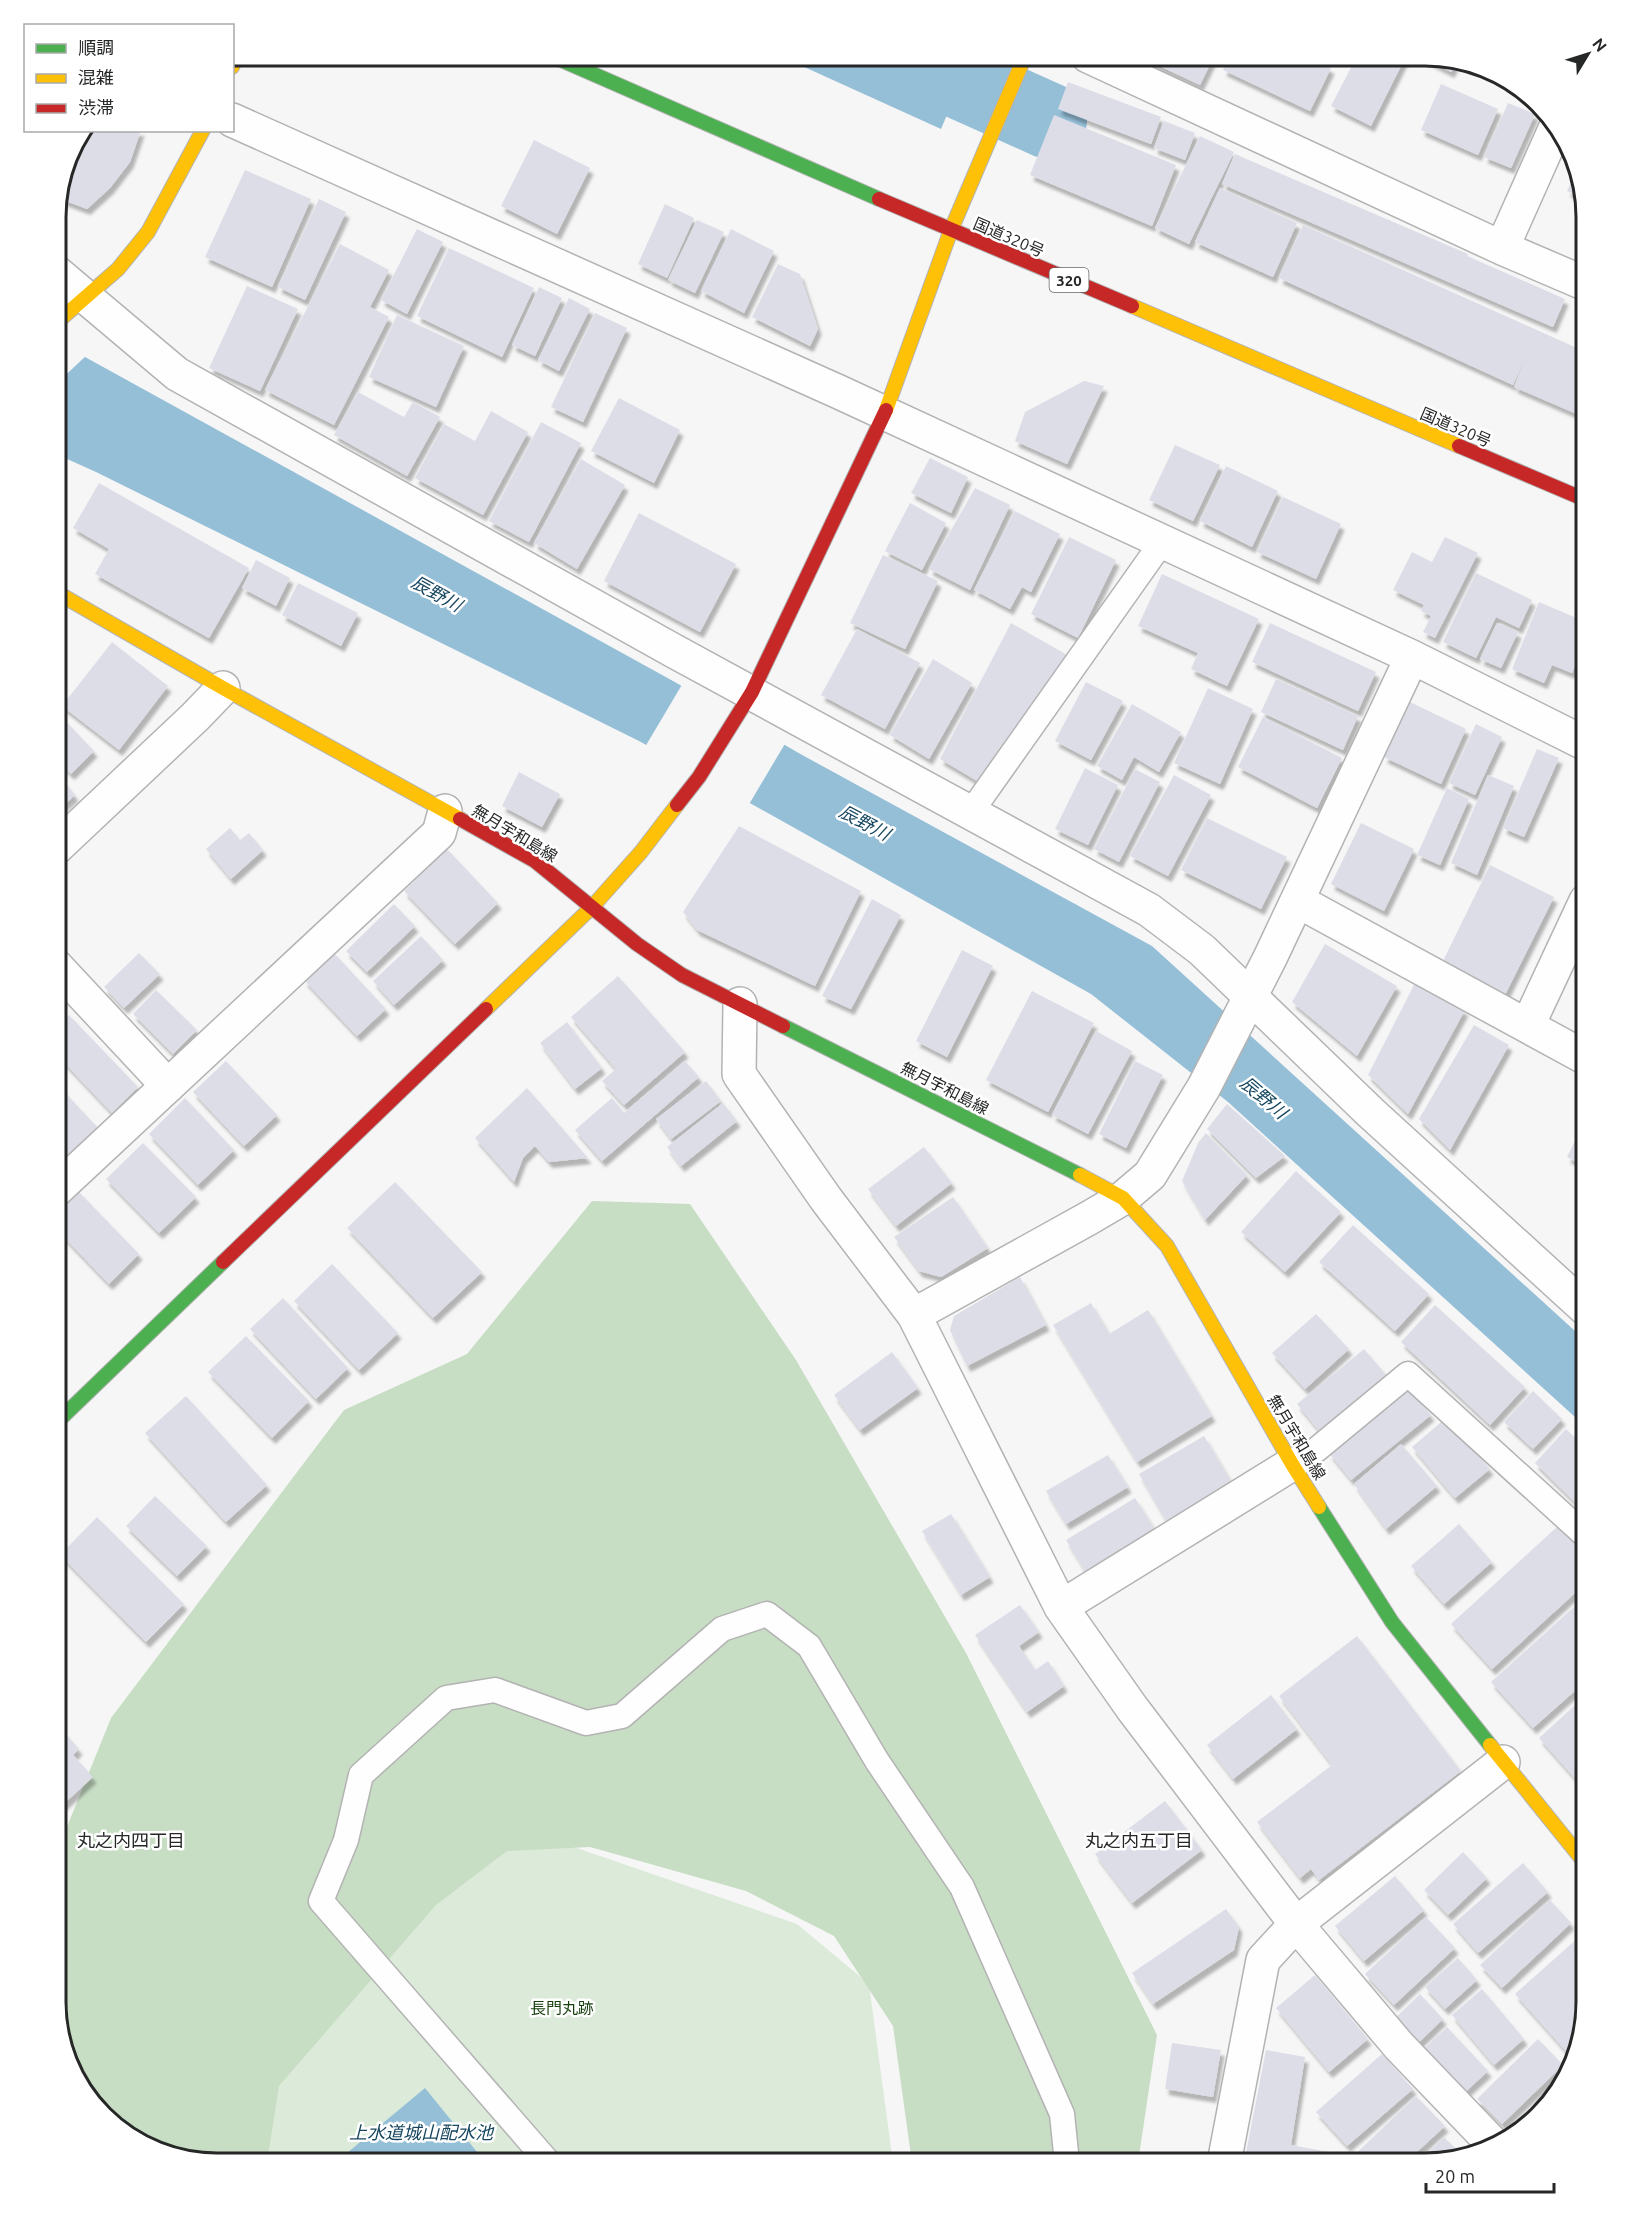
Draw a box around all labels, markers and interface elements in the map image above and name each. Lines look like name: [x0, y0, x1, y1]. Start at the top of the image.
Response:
legend: [24, 24, 234, 132]
north arrow: [1558, 24, 1618, 84]
text: N: [1589, 35, 1611, 55]
text: 順調: [78, 37, 114, 57]
text: 混雑: [78, 67, 114, 87]
text: 渋滞: [78, 97, 114, 117]
street label: 国道320号: [971, 214, 1047, 260]
road number: 320: [1050, 268, 1088, 292]
street label: 国道320号: [1418, 404, 1494, 450]
water label: 辰野川: [409, 571, 467, 616]
water label: 辰野川: [836, 800, 895, 844]
street label: 無月宇和島線: [469, 801, 561, 865]
street label: 無月宇和島線: [898, 1058, 992, 1118]
water label: 辰野川: [1237, 1072, 1293, 1123]
street label: 無月宇和島線: [1265, 1391, 1329, 1483]
district label: 丸之内四丁目: [77, 1830, 185, 1850]
district label: 丸之内五丁目: [1085, 1830, 1193, 1850]
park label: 長門丸跡: [530, 1999, 594, 2017]
water label: 上水道城山配水池: [349, 2122, 495, 2142]
scale bar: [1426, 2156, 1554, 2194]
text: 20 m: [1435, 2166, 1475, 2186]

